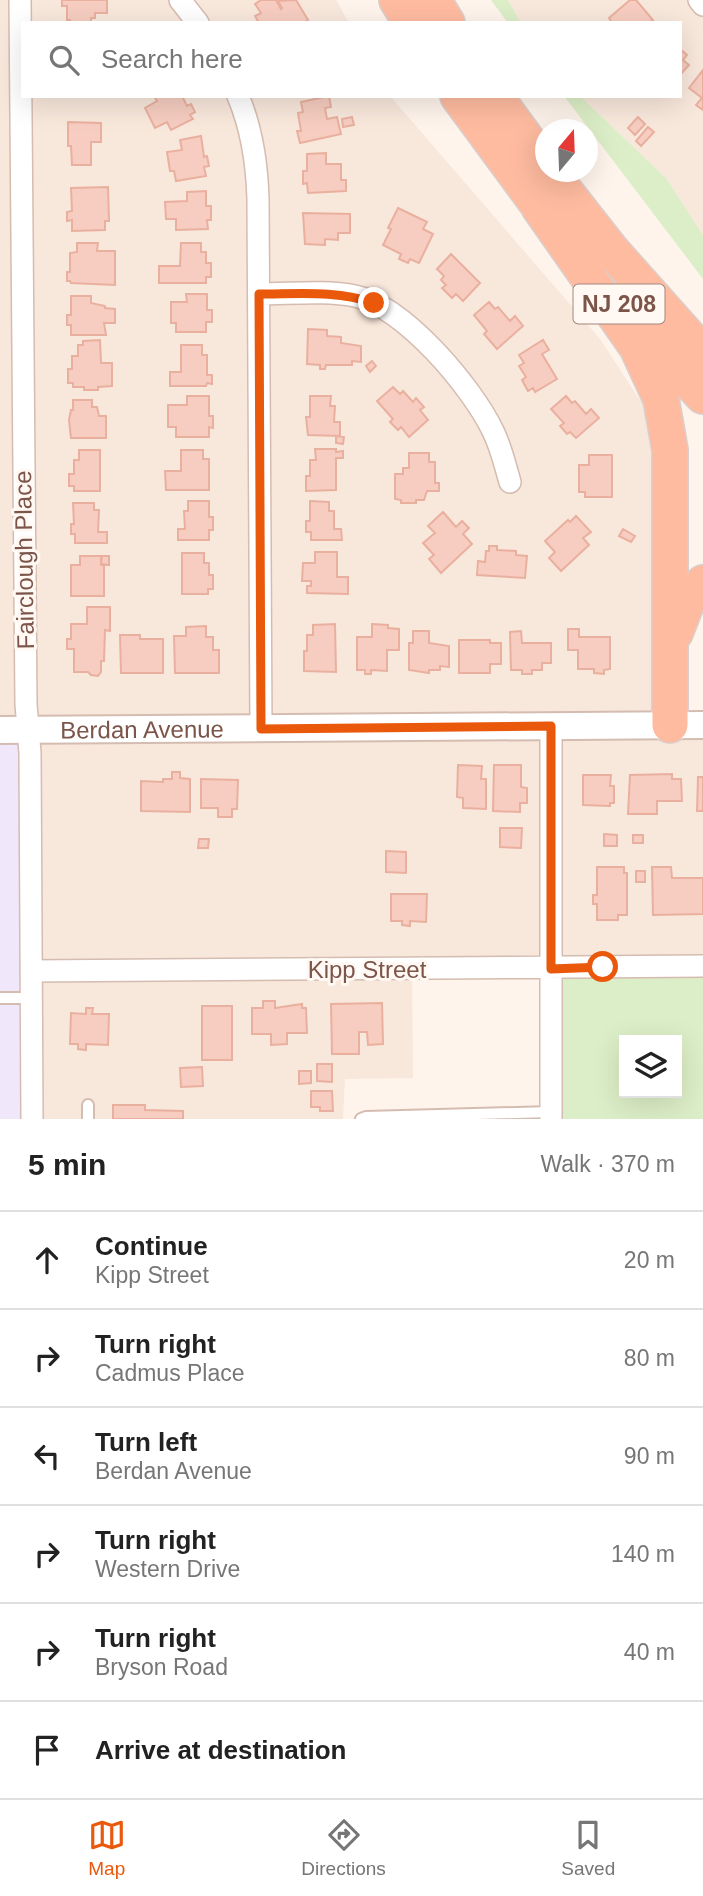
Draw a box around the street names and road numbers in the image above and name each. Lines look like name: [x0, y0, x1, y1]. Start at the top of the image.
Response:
road number: NJ 208: [574, 284, 664, 324]
street label: Fairclough Place: [9, 470, 39, 650]
street label: Berdan Avenue: [60, 715, 224, 743]
street label: Kipp Street: [308, 956, 427, 983]

